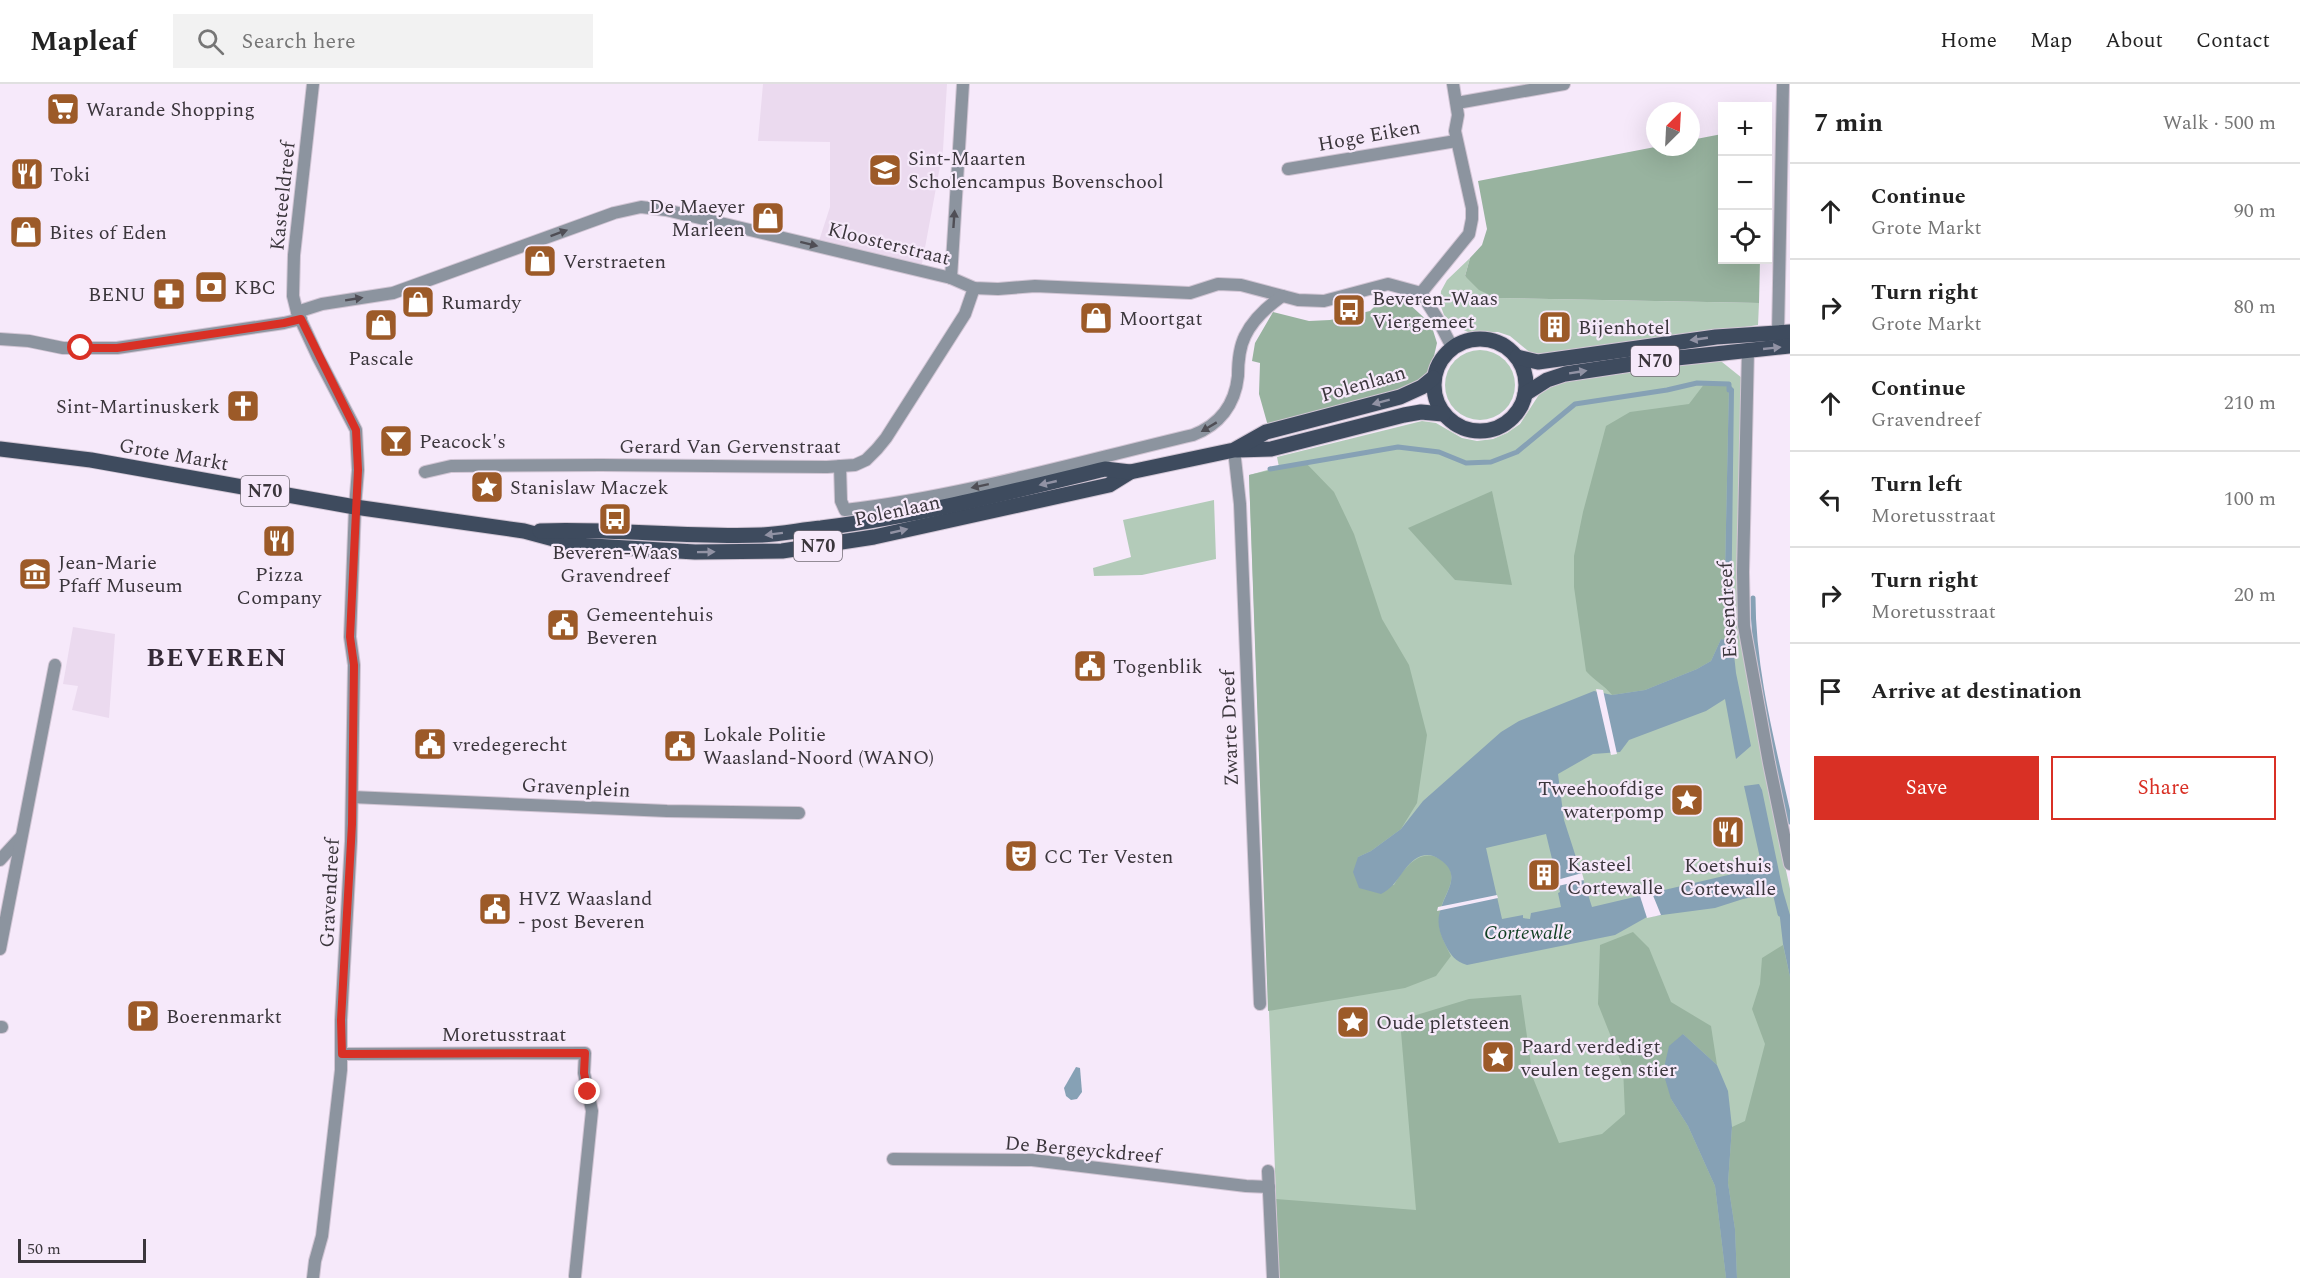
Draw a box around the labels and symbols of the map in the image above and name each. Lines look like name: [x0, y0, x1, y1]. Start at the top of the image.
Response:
supermarket icon: Warande Shopping: [45, 91, 81, 127]
place label: Warande Shopping: [86, 95, 255, 125]
north arrow: [1646, 102, 1700, 156]
street label: Hoge Eiken: [1315, 112, 1423, 160]
street label: Kasteeldreef: [262, 138, 304, 252]
place label: Sint-Maarten Scholencampus Bovenschool: [908, 144, 1164, 197]
school or university icon: Sint-Maarten Scholencampus Bovenschool: [867, 152, 903, 188]
restaurant icon: Toki: [9, 156, 45, 192]
place label: Toki: [50, 160, 90, 190]
place label: De Maeyer Marleen: [649, 192, 745, 245]
shop icon: De Maeyer Marleen: [750, 200, 786, 236]
one-way arrow: [950, 210, 959, 229]
shop icon: Bites of Eden: [8, 214, 44, 250]
street label: Kloosterstraat: [824, 214, 953, 274]
place label: Bites of Eden: [49, 218, 167, 248]
one-way arrow: [550, 227, 568, 237]
one-way arrow: [800, 240, 819, 249]
shop icon: Verstraeten: [522, 243, 558, 279]
place label: Verstraeten: [563, 247, 666, 277]
bank icon: KBC: [193, 269, 229, 305]
place label: KBC: [234, 273, 276, 303]
pharmacy icon: BENU: [151, 276, 187, 312]
place label: BENU: [88, 280, 146, 310]
shop icon: Rumardy: [400, 284, 436, 320]
place label: Beveren-Waas Viergemeet: [1372, 284, 1498, 337]
place label: Rumardy: [441, 288, 522, 318]
bus stop icon: Beveren-Waas Viergemeet: [1331, 292, 1367, 328]
one-way arrow: [345, 294, 364, 303]
shop icon: Moortgat: [1078, 300, 1114, 336]
place label: Moortgat: [1119, 304, 1202, 334]
shop icon: Pascale: [363, 307, 399, 343]
building icon: Bijenhotel: [1537, 309, 1573, 345]
place label: Bijenhotel: [1578, 313, 1670, 343]
route start: [67, 334, 93, 360]
one-way arrow: [1690, 334, 1709, 343]
one-way arrow: [1762, 343, 1781, 353]
place label: Pascale: [348, 344, 414, 374]
road number: N70: [1631, 346, 1679, 376]
street label: Polenlaan: [1317, 357, 1409, 410]
one-way arrow: [1569, 367, 1588, 376]
church icon: Sint-Martinuskerk: [225, 388, 261, 424]
place label: Sint-Martinuskerk: [56, 392, 220, 422]
one-way arrow: [1372, 398, 1391, 408]
one-way arrow: [1201, 421, 1217, 432]
bar icon: Peacock's: [378, 423, 414, 459]
place label: Peacock's: [419, 427, 506, 457]
street label: Grote Markt: [117, 431, 231, 479]
street label: Gerard Van Gervenstraat: [619, 432, 841, 462]
place icon: Stanislaw Maczek: [469, 469, 505, 505]
place label: Stanislaw Maczek: [510, 473, 669, 503]
road number: N70: [241, 476, 289, 506]
one-way arrow: [1039, 478, 1057, 488]
one-way arrow: [970, 482, 989, 491]
street label: Polenlaan: [851, 487, 943, 535]
bus stop icon: Beveren-Waas Gravendreef: [597, 501, 633, 537]
restaurant icon: Pizza Company: [261, 523, 297, 559]
one-way arrow: [890, 526, 909, 536]
one-way arrow: [765, 529, 784, 538]
road number: N70: [794, 531, 842, 561]
place label: Beveren-Waas Gravendreef: [552, 538, 678, 591]
one-way arrow: [697, 547, 716, 557]
place label: Jean-Marie Pfaff Museum: [58, 548, 183, 601]
museum icon: Jean-Marie Pfaff Museum: [17, 556, 53, 592]
street label: Essendreef: [1710, 559, 1746, 659]
place label: Pizza Company: [237, 560, 323, 613]
place label: Gemeentehuis Beveren: [586, 600, 714, 653]
public building icon: Gemeentehuis Beveren: [545, 607, 581, 643]
district label: BEVEREN: [146, 638, 288, 678]
public building icon: Togenblik: [1072, 648, 1108, 684]
place label: Togenblik: [1113, 652, 1203, 682]
street label: Zwarte Dreef: [1213, 667, 1247, 787]
place label: Lokale Politie Waasland-Noord (WANO): [703, 720, 934, 773]
public building icon: vredegerecht: [412, 726, 448, 762]
public building icon: Lokale Politie Waasland-Noord (WANO): [662, 728, 698, 764]
place label: vredegerecht: [452, 730, 567, 760]
street label: Gravenplein: [521, 770, 631, 806]
place label: Tweehoofdige waterpomp: [1538, 774, 1664, 827]
place icon: Tweehoofdige waterpomp: [1669, 782, 1705, 818]
restaurant icon: Koetshuis Cortewalle: [1710, 814, 1746, 850]
street label: Gravendreef: [312, 835, 348, 949]
theatre icon: CC Ter Vesten: [1003, 838, 1039, 874]
place label: CC Ter Vesten: [1044, 842, 1173, 872]
place label: Kasteel Cortewalle: [1567, 850, 1663, 903]
place label: Koetshuis Cortewalle: [1680, 851, 1776, 904]
building icon: Kasteel Cortewalle: [1526, 857, 1562, 893]
place label: HVZ Waasland - post Beveren: [518, 884, 652, 937]
public building icon: HVZ Waasland - post Beveren: [477, 891, 513, 927]
park label: Cortewalle: [1484, 918, 1572, 948]
parking icon: Boerenmarkt: [125, 998, 161, 1034]
place label: Boerenmarkt: [166, 1002, 282, 1032]
place icon: Oude pletsteen: [1335, 1004, 1371, 1040]
place label: Oude pletsteen: [1376, 1008, 1510, 1038]
street label: Moretusstraat: [442, 1020, 566, 1050]
place label: Paard verdedigt veulen tegen stier: [1520, 1032, 1677, 1085]
place icon: Paard verdedigt veulen tegen stier: [1480, 1039, 1516, 1075]
route end: [574, 1078, 600, 1104]
street label: De Bergeyckdreef: [1003, 1128, 1164, 1172]
scale bar: [18, 1236, 146, 1264]

